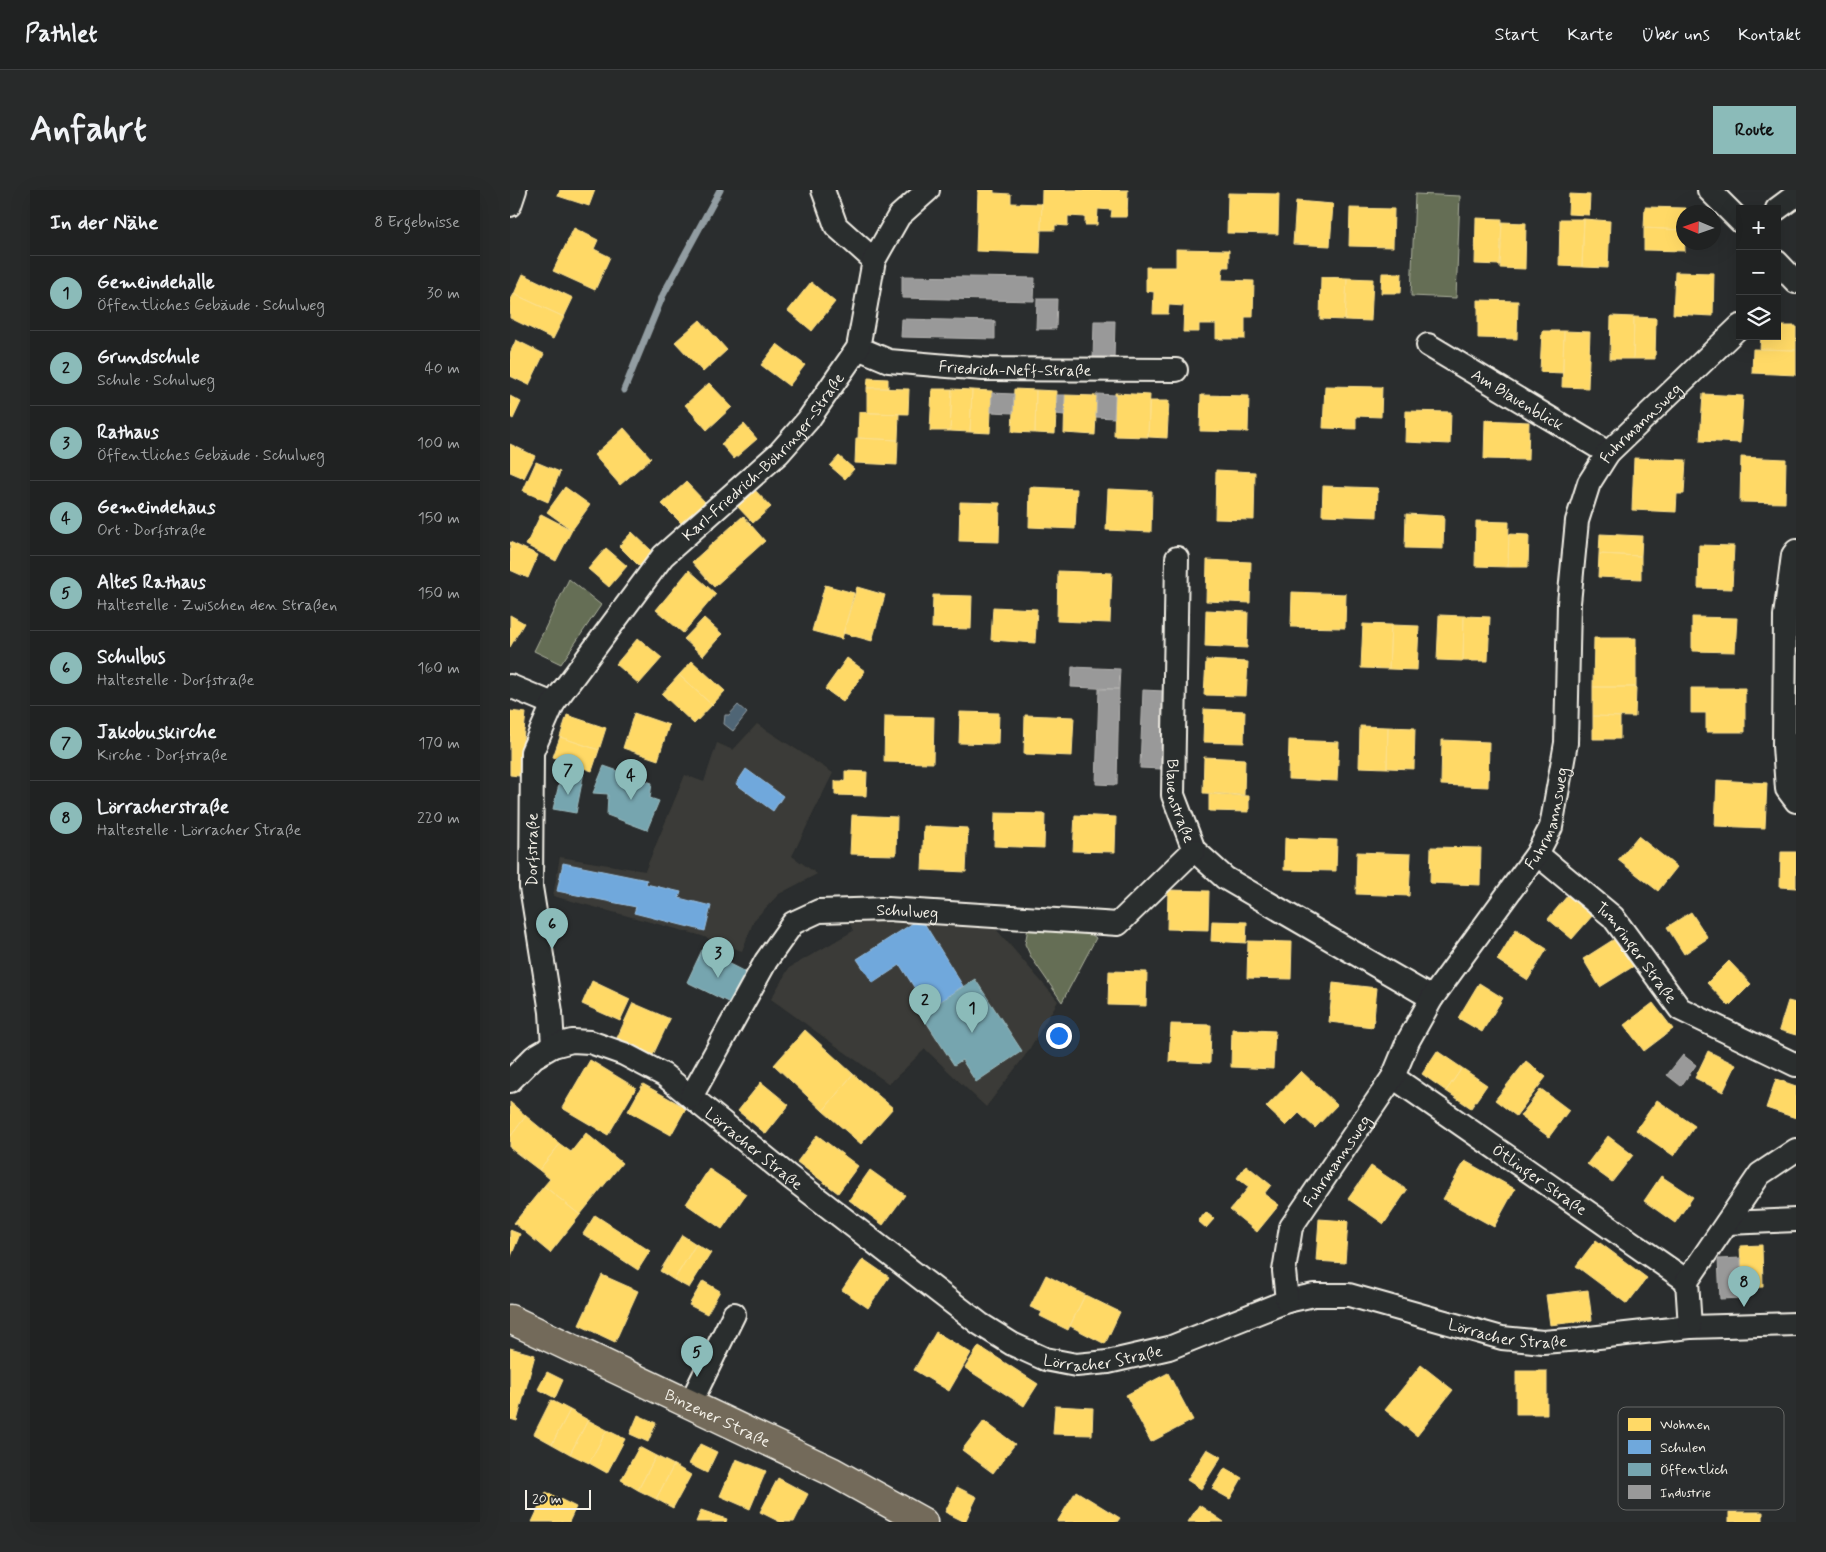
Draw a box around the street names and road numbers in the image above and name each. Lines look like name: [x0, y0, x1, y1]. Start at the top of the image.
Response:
street label: Friedrich-Neff-Straße: [938, 356, 1092, 382]
street label: Am Blauenblick: [1467, 364, 1567, 436]
street label: Karl-Friedrich-Böhringer-Straße: [678, 369, 850, 546]
street label: Fuhrmannsweg: [1595, 379, 1687, 468]
street label: Blauenstraße: [1161, 759, 1199, 846]
street label: Fuhrmannsweg: [1520, 766, 1574, 874]
street label: Dorfstraße: [522, 813, 544, 886]
street label: Tumringer Straße: [1591, 898, 1681, 1008]
street label: Schulweg: [876, 900, 939, 925]
street label: Lörracher Straße: [700, 1103, 807, 1195]
street label: Fuhrmannsweg: [1299, 1111, 1377, 1212]
street label: Ötlinger Straße: [1488, 1140, 1591, 1221]
street label: Lörracher Straße: [1446, 1314, 1568, 1354]
street label: Lörracher Straße: [1041, 1341, 1165, 1377]
street label: Binzener Straße: [661, 1385, 774, 1453]

